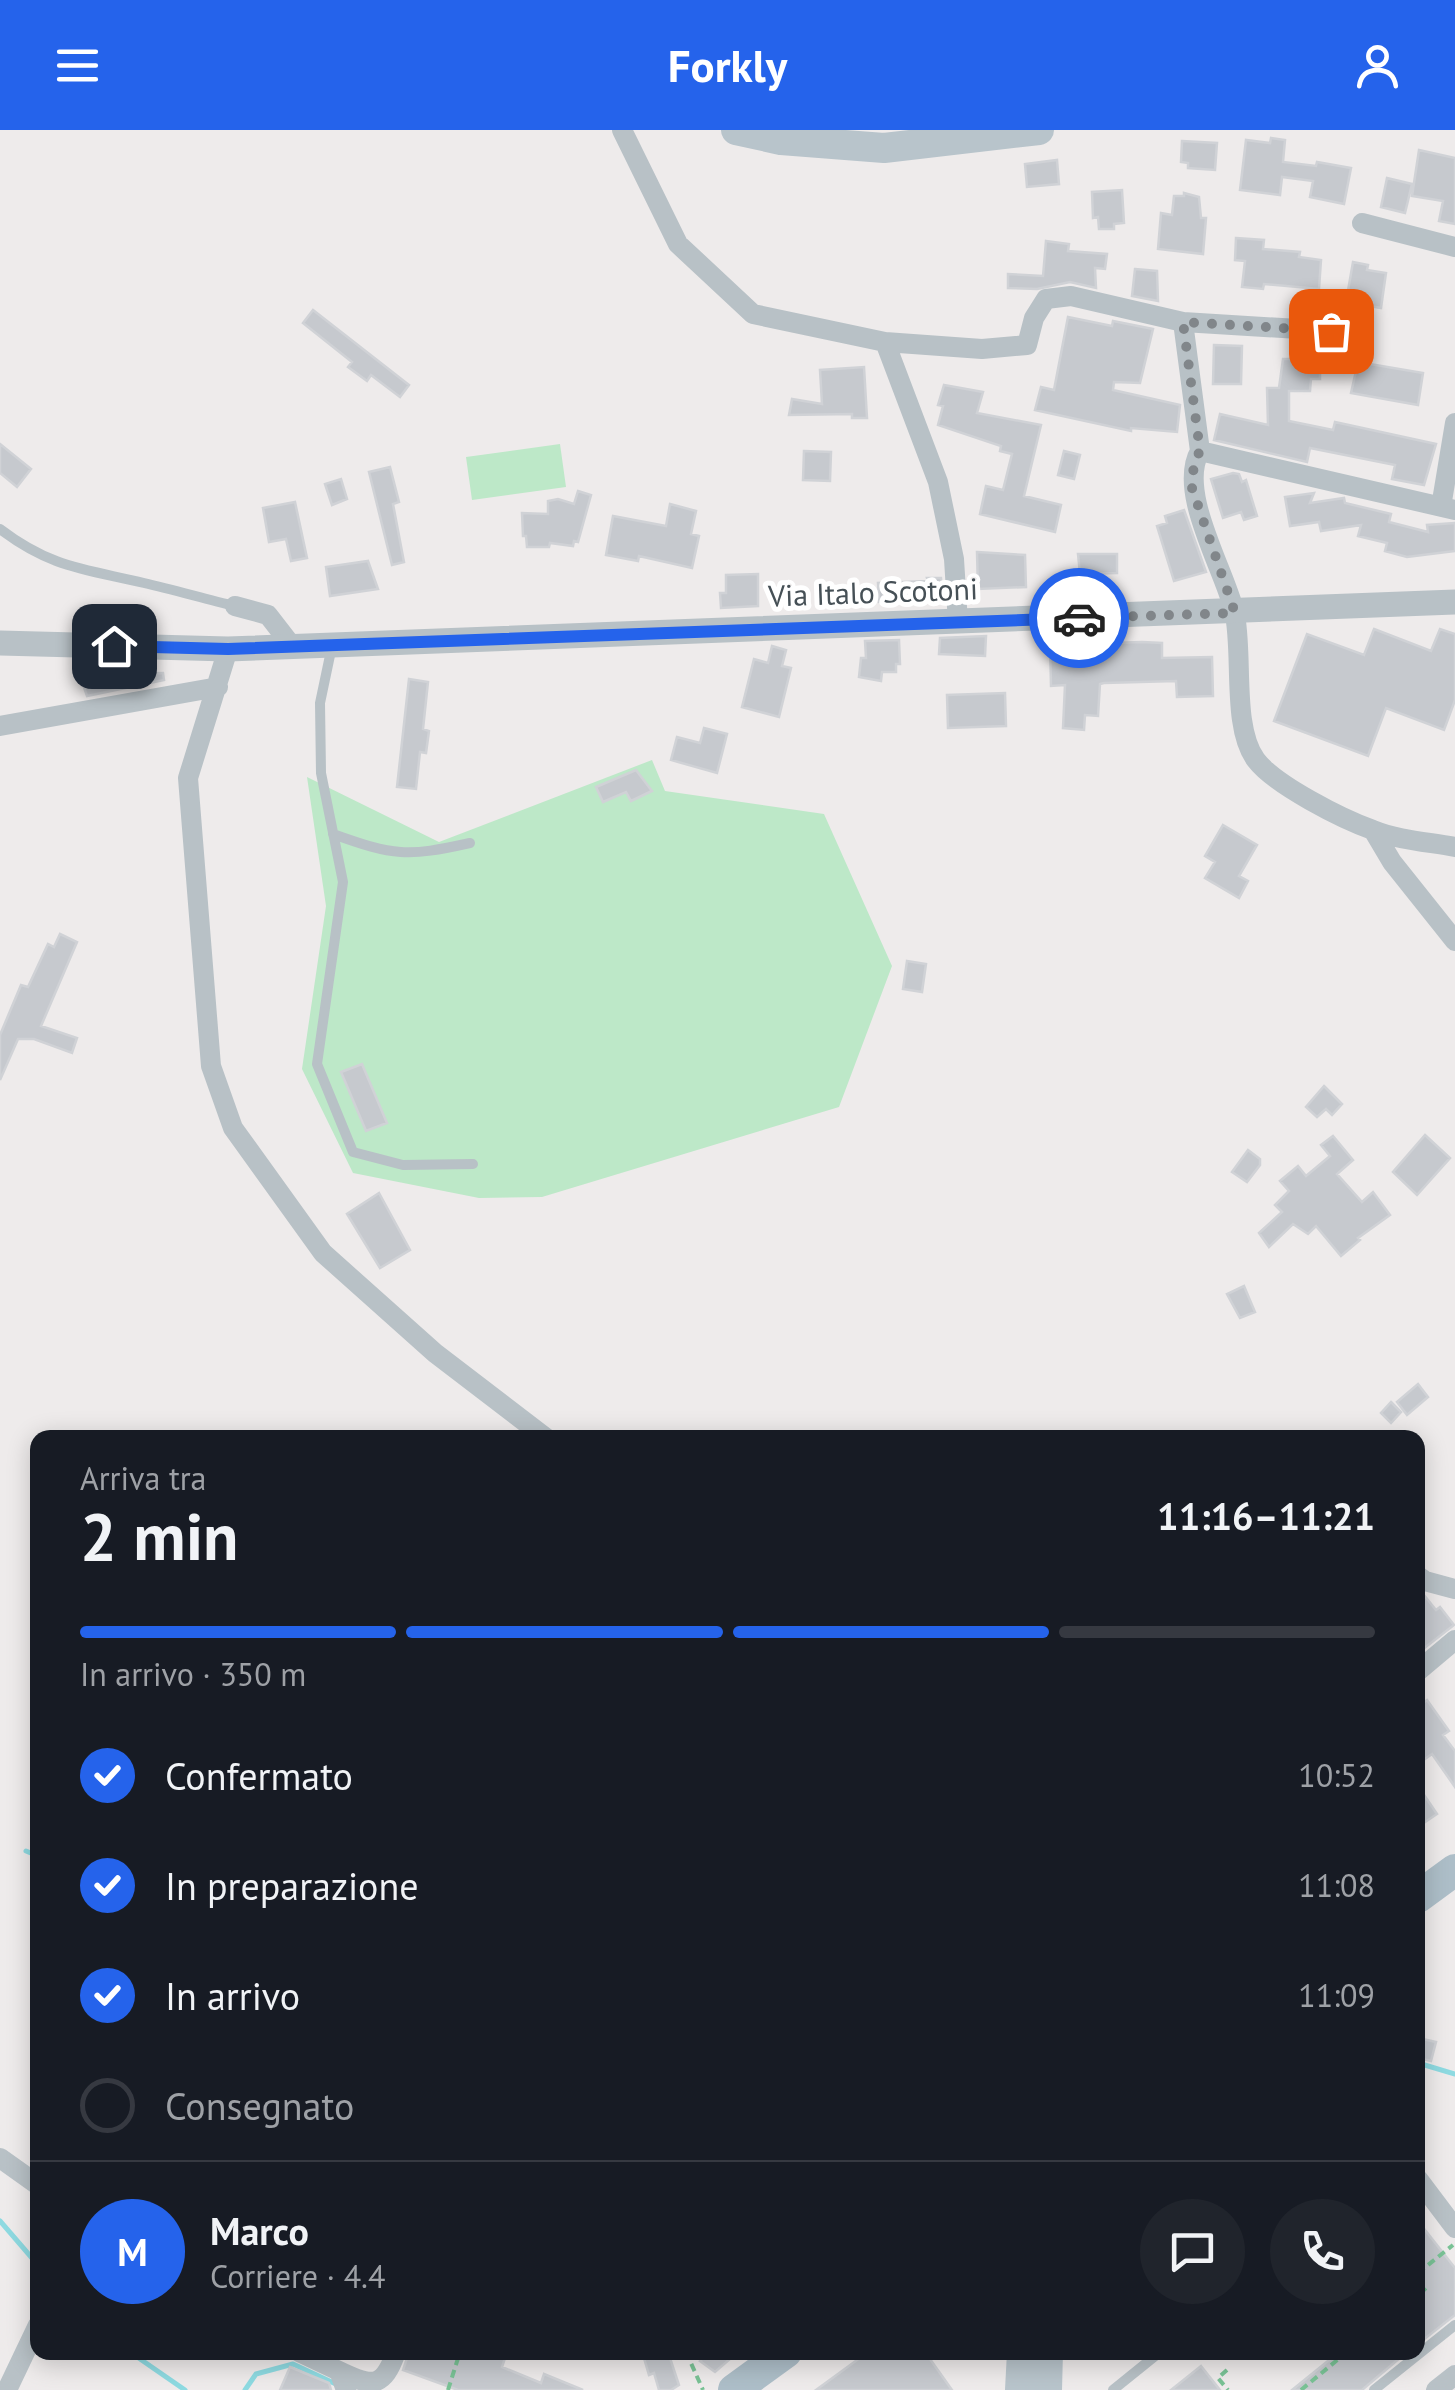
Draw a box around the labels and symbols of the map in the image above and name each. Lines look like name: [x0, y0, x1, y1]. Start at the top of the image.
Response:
pin: [1289, 289, 1374, 374]
street label: Via Italo Scotoni: [766, 568, 978, 615]
courier: [1029, 568, 1129, 668]
pin: [72, 604, 157, 689]

